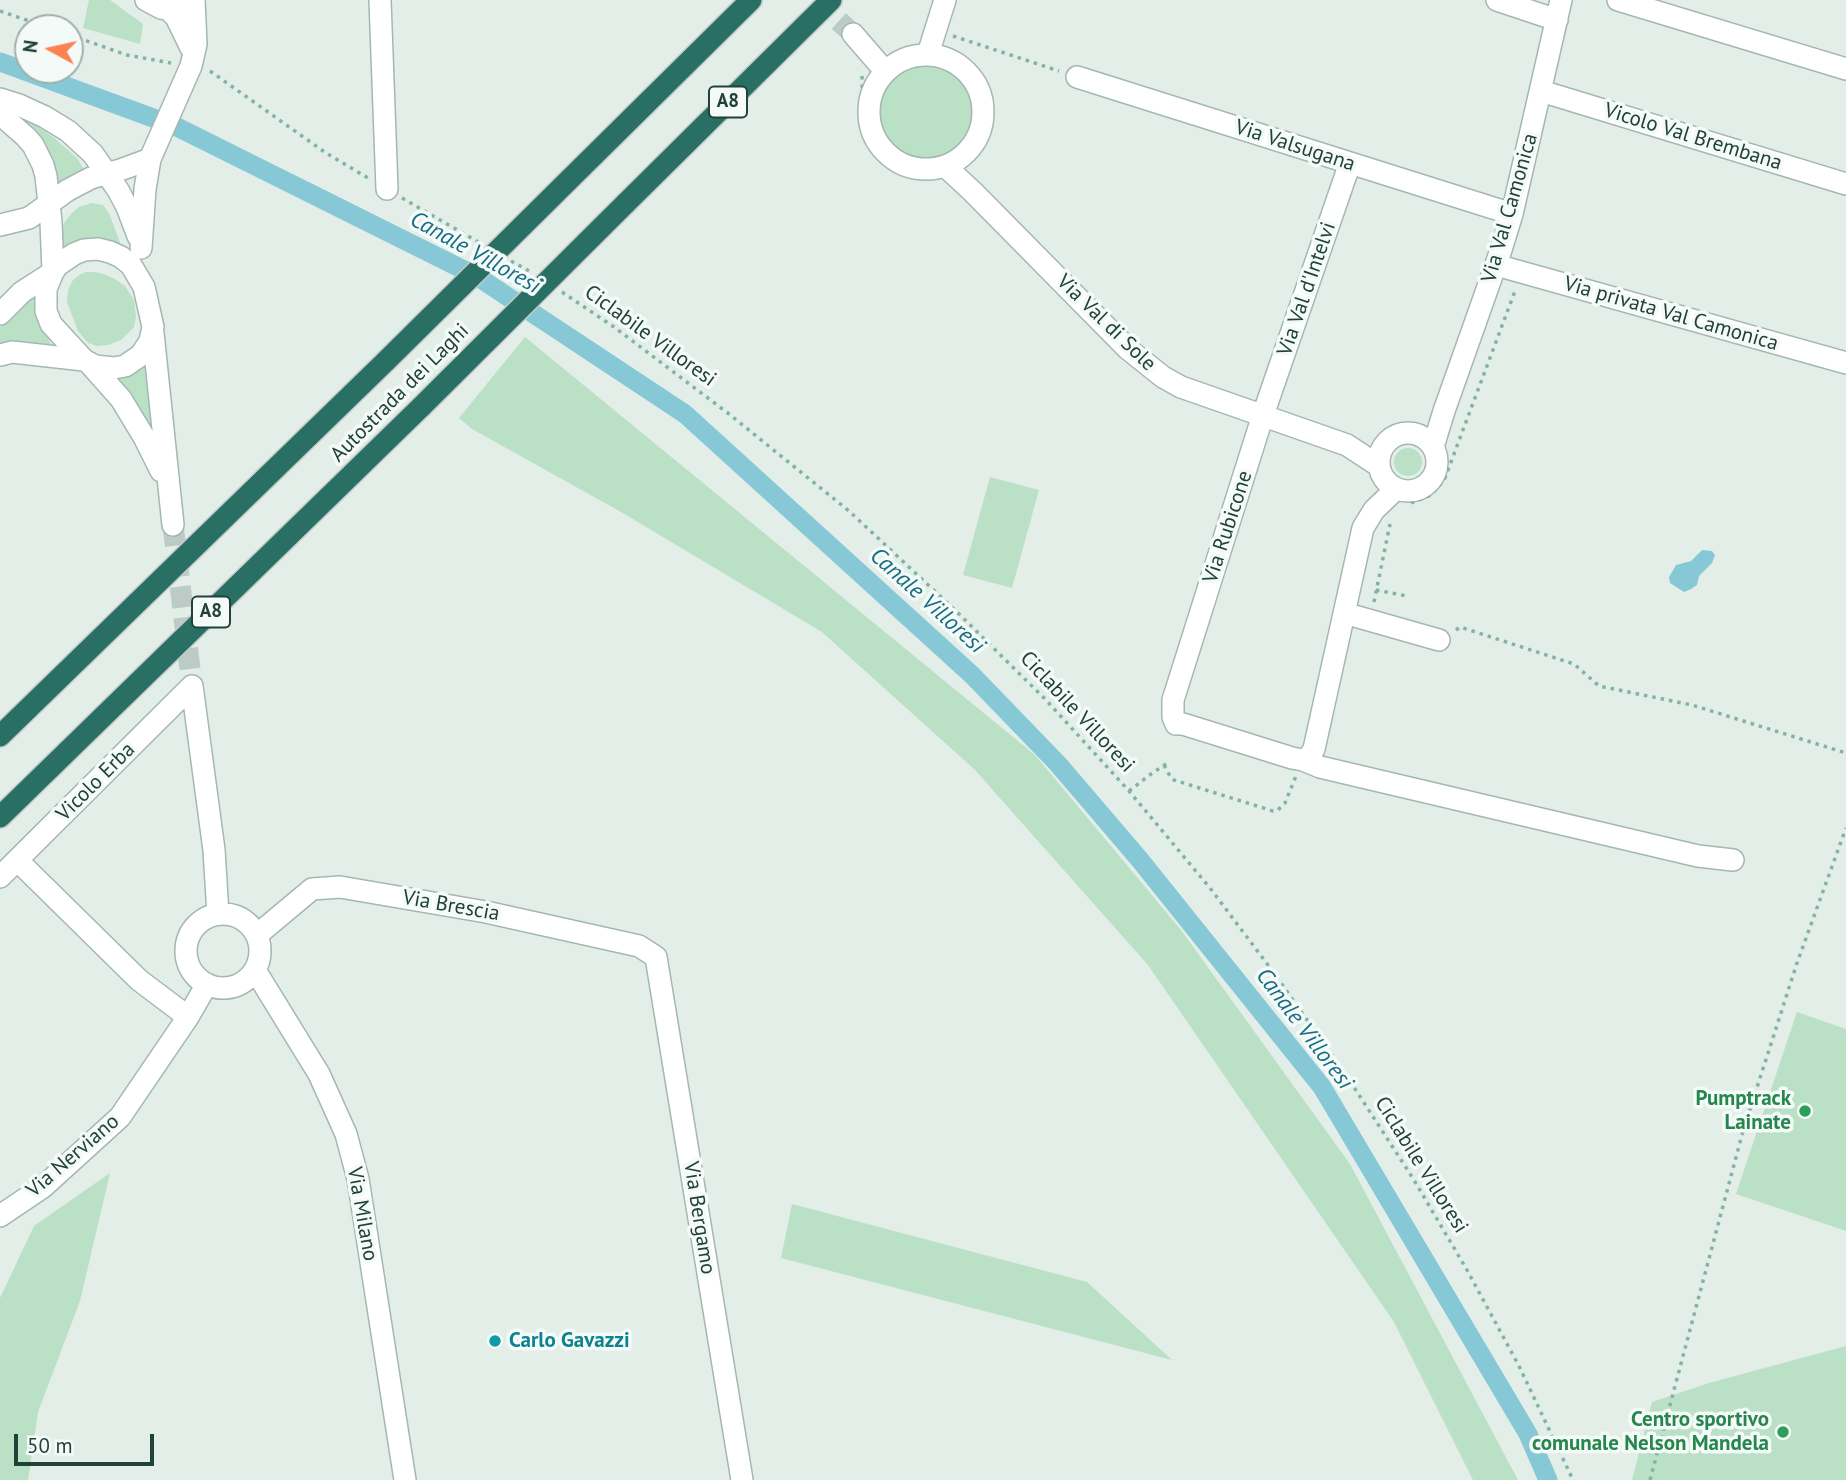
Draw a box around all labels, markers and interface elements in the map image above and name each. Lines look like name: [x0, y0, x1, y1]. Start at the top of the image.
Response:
north arrow: [14, 14, 84, 84]
text: N: [17, 39, 43, 54]
road number: A8: [709, 86, 747, 118]
street label: Vicolo Val Brembana: [1601, 98, 1785, 176]
street label: Via Valsugana: [1232, 115, 1358, 177]
street label: Via Val Camonica: [1477, 131, 1543, 285]
water label: Canale Villoresi: [405, 206, 545, 300]
street label: Via Val d'Intelvi: [1272, 219, 1342, 359]
street label: Via Val di Sole: [1051, 269, 1161, 377]
street label: Via privata Val Camonica: [1561, 271, 1781, 357]
street label: Ciclabile Villoresi: [579, 280, 721, 392]
street label: Autostrada dei Laghi: [326, 319, 474, 467]
street label: Via Rubicone: [1198, 468, 1258, 586]
water label: Canale Villoresi: [864, 542, 990, 660]
road number: A8: [192, 596, 230, 628]
street label: Ciclabile Villoresi: [1014, 646, 1140, 778]
street label: Vicolo Erba: [51, 737, 141, 827]
street label: Via Brescia: [401, 885, 501, 927]
water label: Canale Villoresi: [1249, 963, 1359, 1095]
place label: Pumptrack Lainate: [1696, 1086, 1791, 1136]
street label: Ciclabile Villoresi: [1369, 1092, 1473, 1238]
marker: Pumptrack Lainate: [1797, 1103, 1813, 1119]
street label: Via Nerviano: [22, 1109, 124, 1203]
street label: Via Bergamo: [678, 1160, 720, 1276]
street label: Via Milano: [341, 1165, 383, 1263]
place label: Carlo Gavazzi: [509, 1328, 630, 1354]
marker: Carlo Gavazzi: [487, 1333, 503, 1349]
place label: Centro sportivo comunale Nelson Mandela: [1532, 1407, 1769, 1457]
scale bar: [18, 1420, 158, 1464]
marker: Centro sportivo comunale Nelson Mandela: [1775, 1424, 1791, 1440]
text: 50 m: [27, 1432, 73, 1459]

